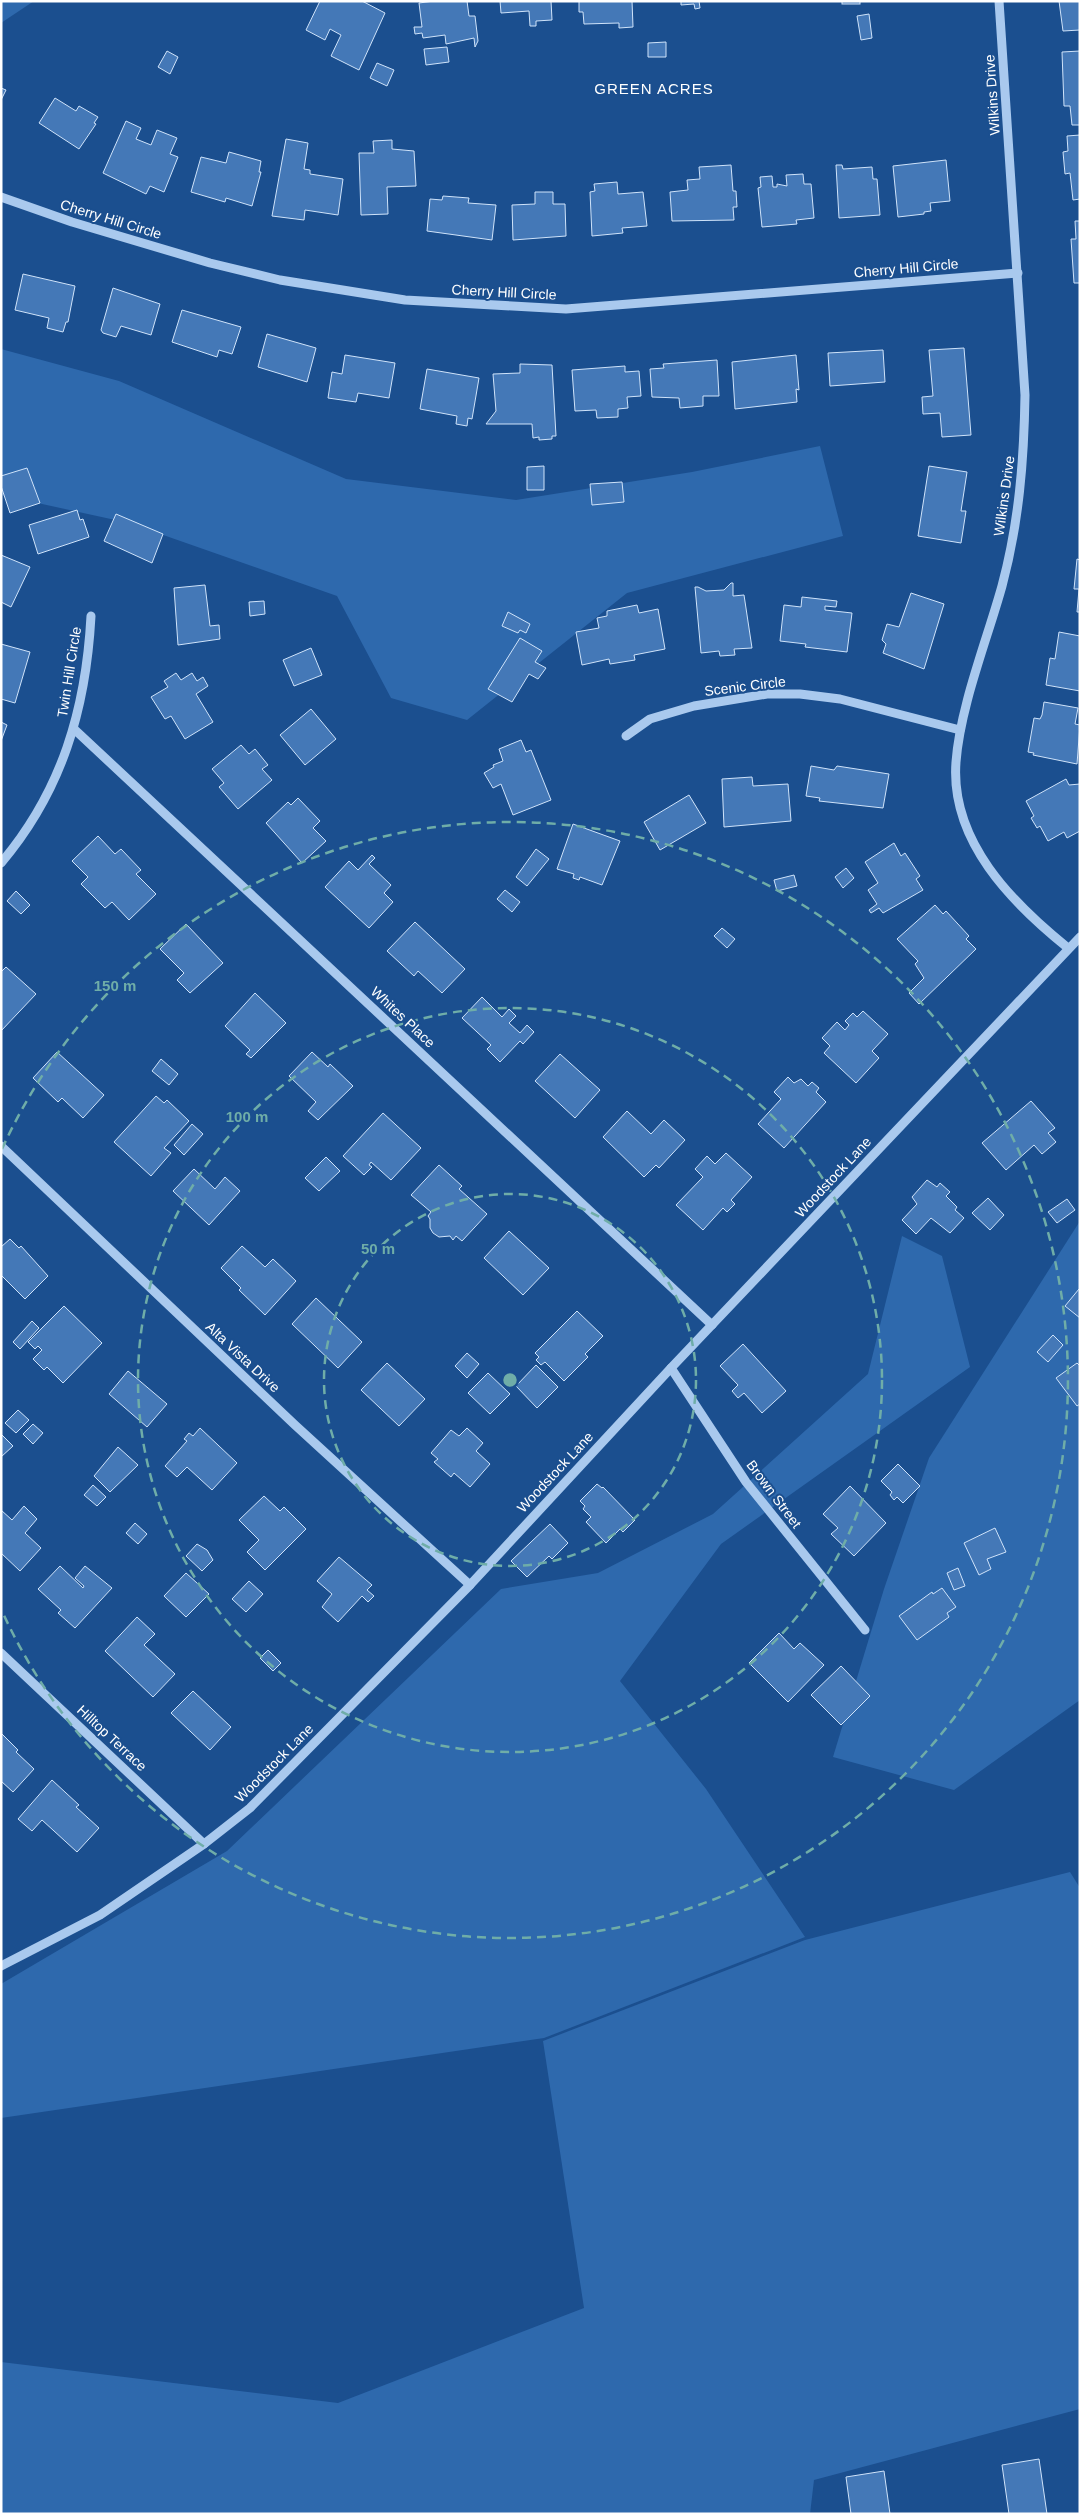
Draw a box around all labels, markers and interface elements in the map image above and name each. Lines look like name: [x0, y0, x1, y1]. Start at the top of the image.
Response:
street label: Wilkins Drive: [981, 54, 1003, 136]
district label: GREEN ACRES: [594, 80, 714, 97]
street label: Cherry Hill Circle: [58, 196, 164, 242]
street label: Cherry Hill Circle: [853, 255, 959, 281]
street label: Cherry Hill Circle: [451, 281, 557, 303]
street label: Wilkins Drive: [990, 455, 1018, 537]
street label: Twin Hill Circle: [54, 625, 84, 719]
street label: Scenic Circle: [703, 673, 787, 699]
text: 150 m: [94, 977, 136, 994]
street label: Whites Place: [368, 983, 438, 1051]
text: 100 m: [226, 1108, 268, 1125]
street label: Woodstock Lane: [792, 1133, 874, 1220]
text: 50 m: [361, 1240, 395, 1257]
street label: Alta Vista Drive: [203, 1319, 284, 1396]
centre of rings: [501, 1371, 519, 1389]
street label: Woodstock Lane: [514, 1428, 596, 1515]
street label: Brown Street: [743, 1457, 805, 1531]
street label: Hilltop Terrace: [74, 1702, 150, 1774]
street label: Woodstock Lane: [232, 1720, 317, 1805]

